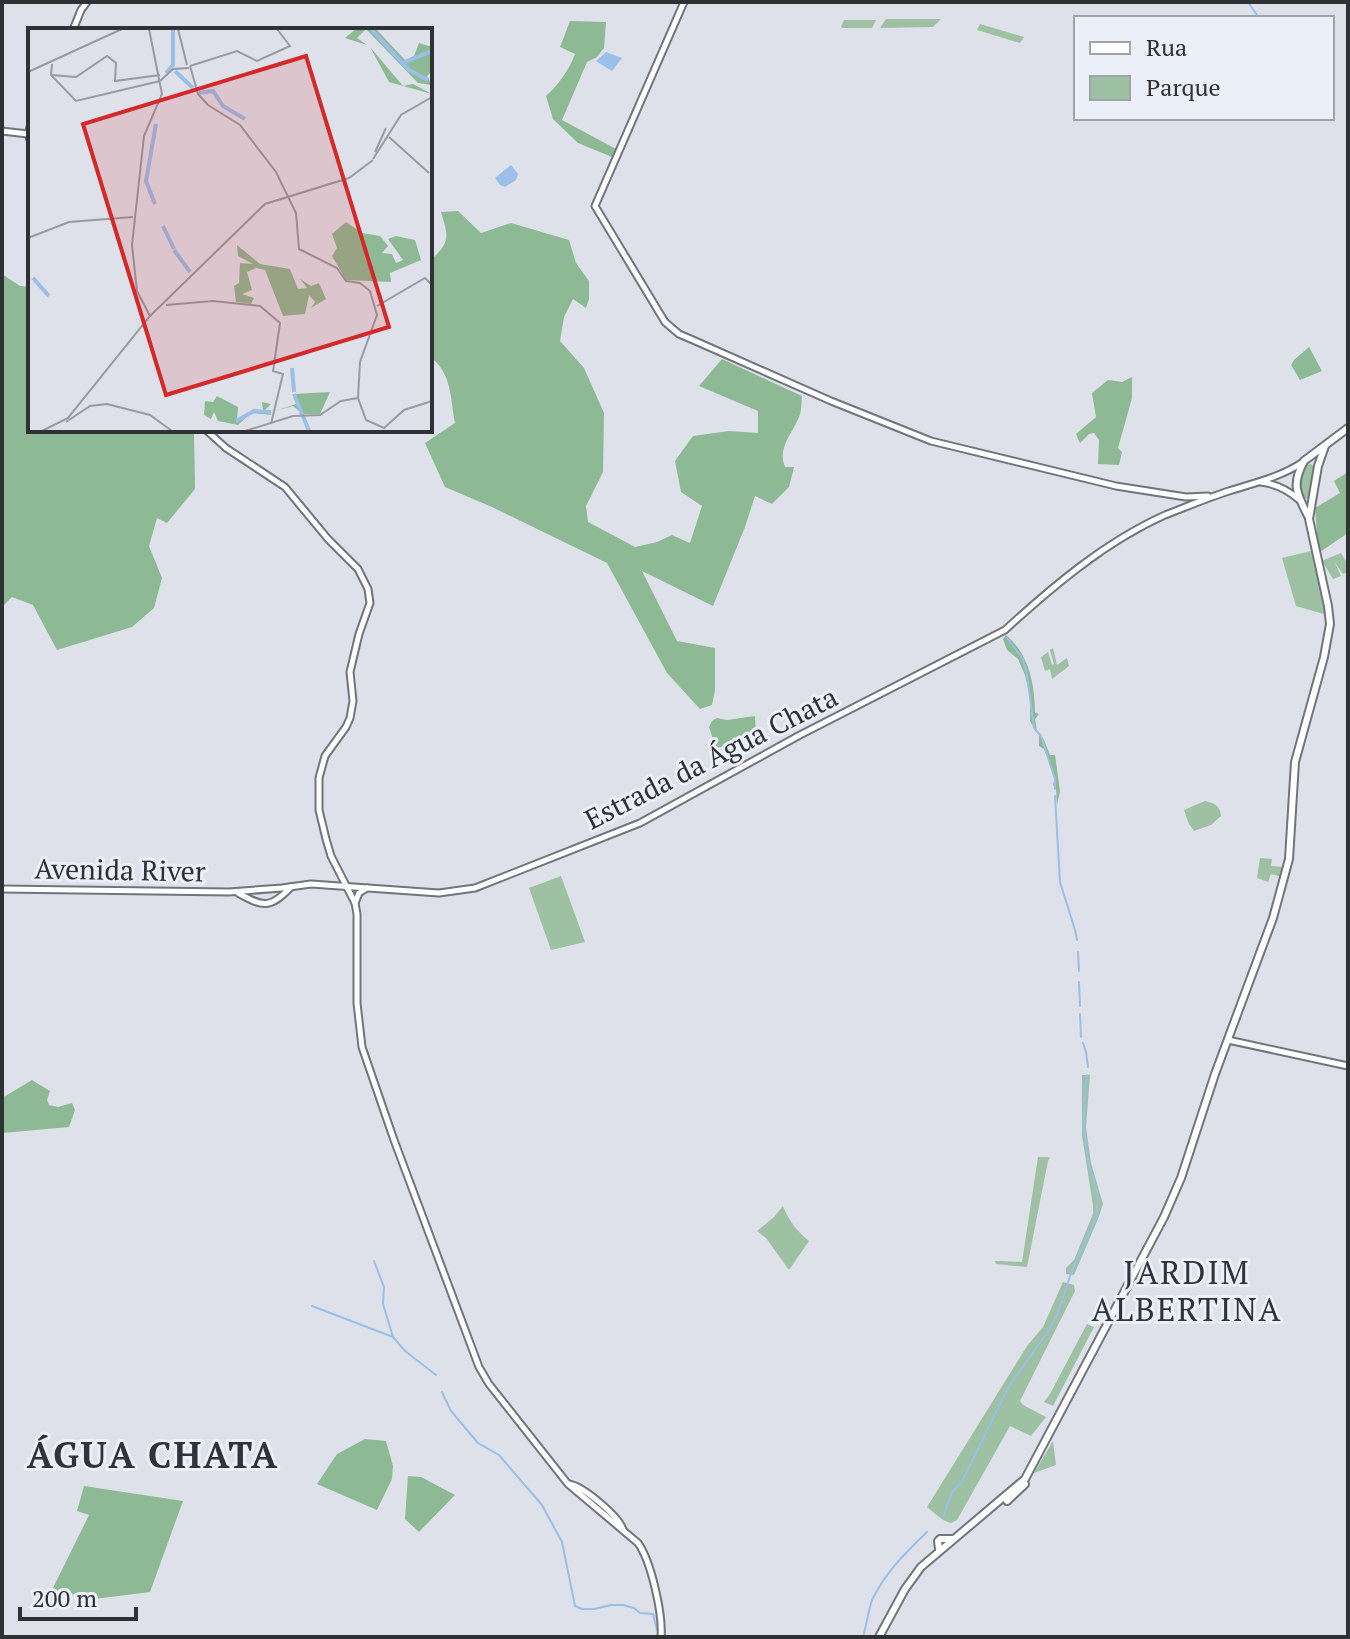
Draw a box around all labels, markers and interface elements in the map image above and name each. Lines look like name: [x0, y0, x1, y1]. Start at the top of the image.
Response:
legend: [1074, 16, 1334, 120]
inset map: [28, 28, 432, 432]
text: Rua: [1146, 31, 1187, 63]
text: Parque: [1146, 71, 1221, 103]
street label: Estrada da Água Chata: [578, 678, 844, 837]
street label: Avenida River: [34, 850, 206, 889]
district label: JARDIM ALBERTINA: [1092, 1251, 1282, 1330]
district label: ÁGUA CHATA: [27, 1431, 279, 1478]
scale bar: [20, 1571, 136, 1621]
text: 200 m: [32, 1582, 97, 1614]

